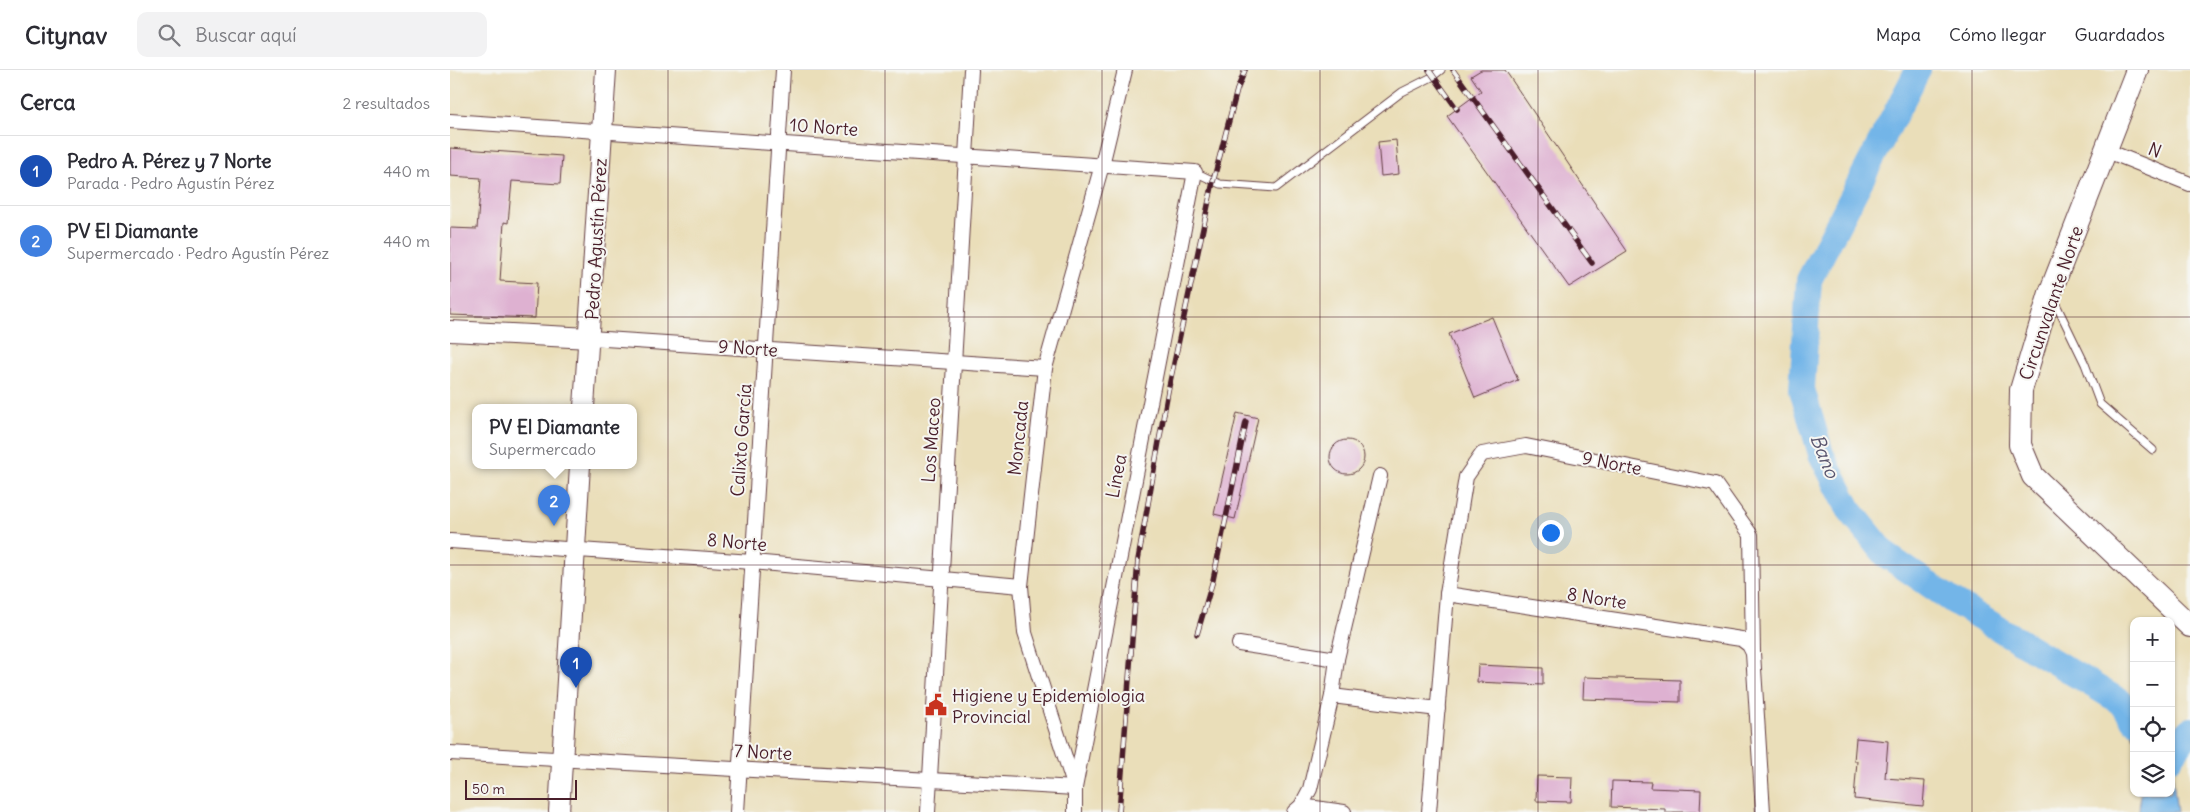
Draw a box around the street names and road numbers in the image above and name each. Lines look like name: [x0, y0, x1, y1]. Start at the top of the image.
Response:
street label: 10 Norte: [789, 113, 859, 141]
street label: N: [2145, 137, 2165, 163]
street label: Pedro Agustín Pérez: [580, 157, 612, 321]
street label: Circunvalante Norte: [2014, 223, 2088, 383]
street label: 9 Norte: [717, 334, 779, 362]
street label: Calixto García: [726, 383, 756, 497]
street label: Los Maceo: [917, 397, 945, 483]
street label: Moncada: [1003, 399, 1033, 477]
street label: 9 Norte: [1580, 446, 1644, 480]
street label: Línea: [1100, 452, 1132, 500]
street label: 8 Norte: [706, 528, 768, 556]
street label: 8 Norte: [1566, 582, 1628, 614]
street label: 7 Norte: [733, 739, 793, 765]

